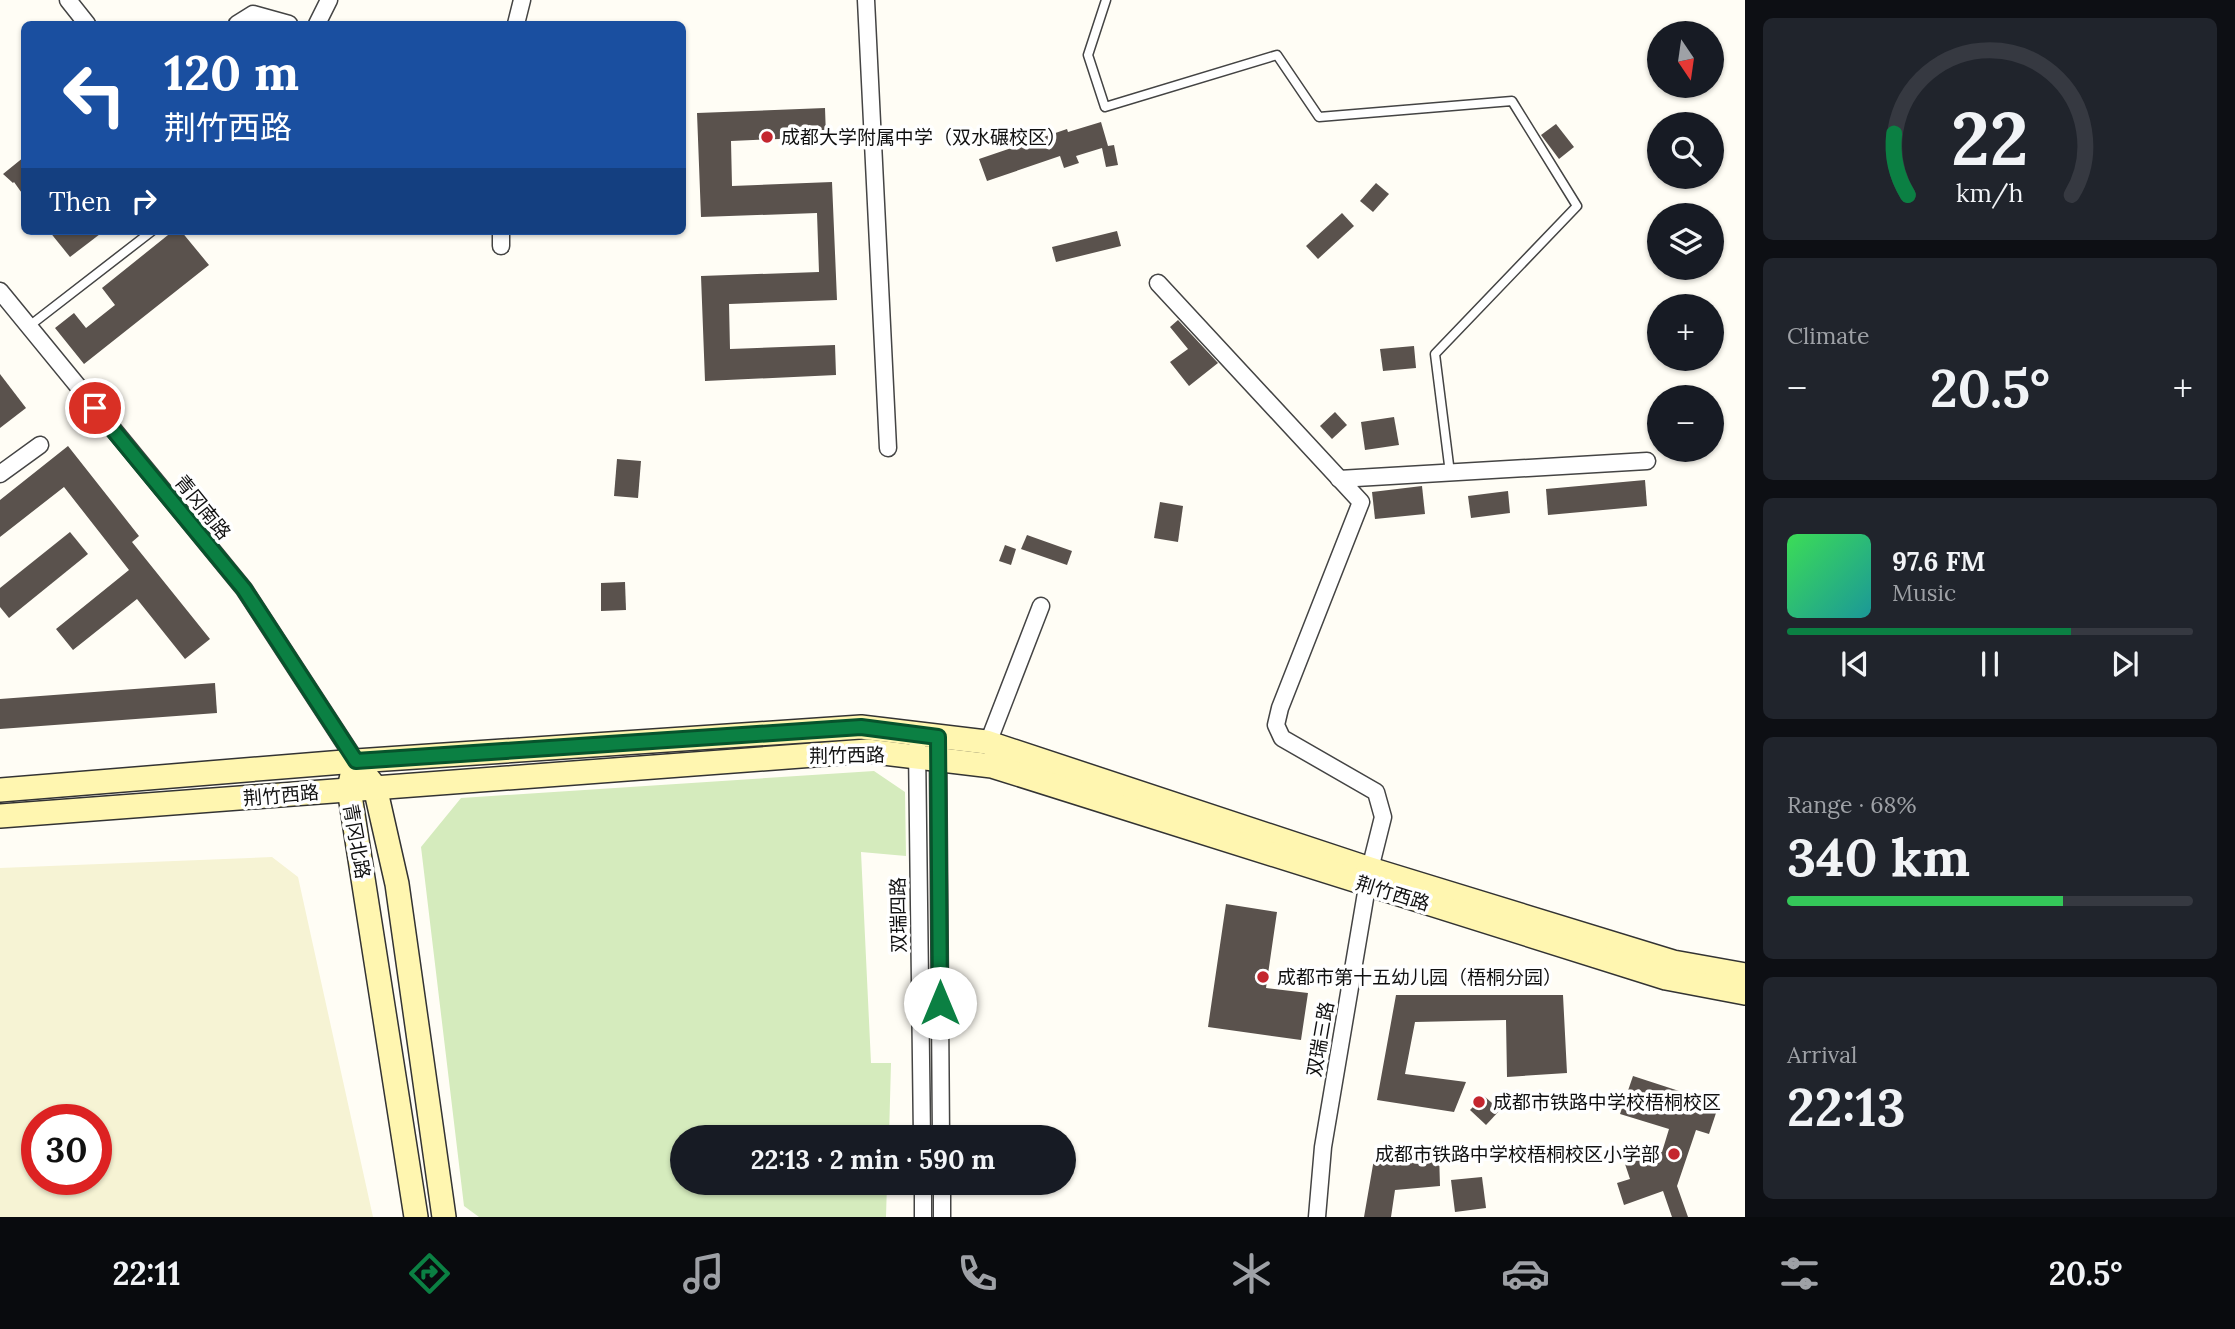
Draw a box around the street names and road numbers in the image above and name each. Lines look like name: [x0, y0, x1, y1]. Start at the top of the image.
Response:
street label: 青冈南路: [170, 470, 236, 544]
street label: 荆竹西路: [809, 742, 885, 768]
street label: 荆竹西路: [242, 780, 320, 810]
street label: 青冈北路: [339, 801, 375, 881]
street label: 荆竹西路: [1353, 870, 1433, 916]
street label: 双瑞四路: [885, 877, 911, 953]
street label: 双瑞三路: [1302, 999, 1338, 1079]

